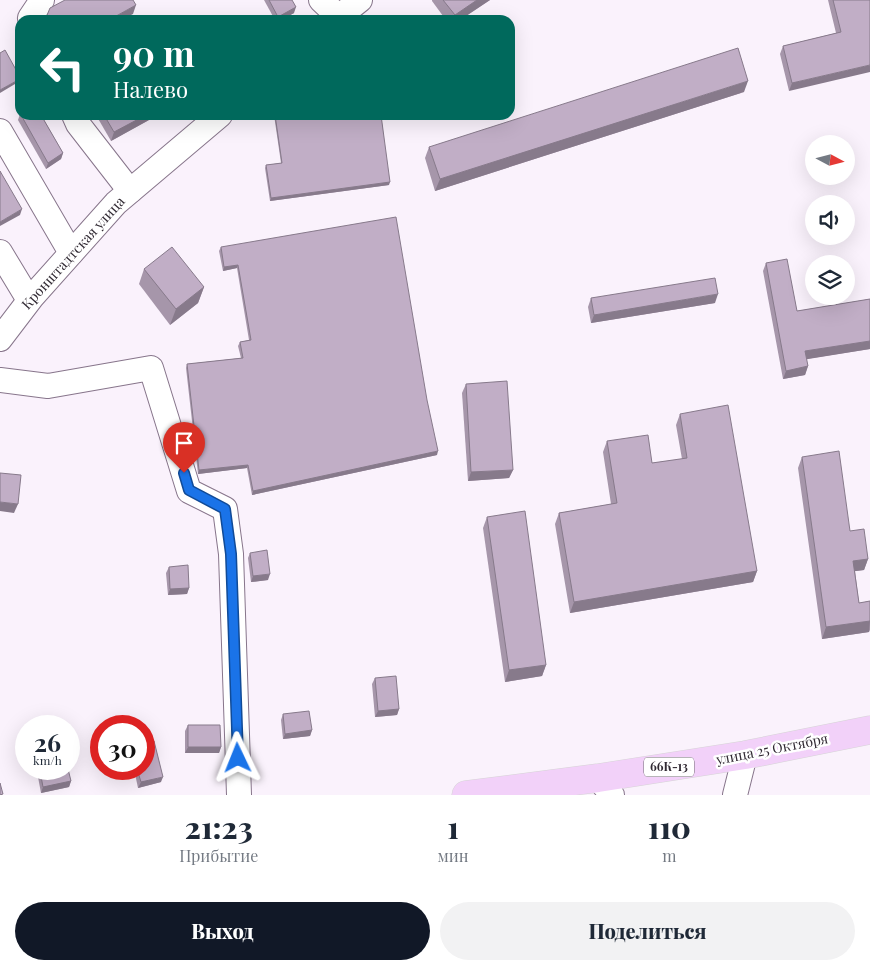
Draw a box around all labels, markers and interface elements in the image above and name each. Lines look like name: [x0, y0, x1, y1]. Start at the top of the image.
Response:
text: 90 m: [113, 29, 195, 76]
icon: left: [30, 35, 95, 100]
text: Налево: [113, 74, 188, 104]
north arrow: [805, 135, 855, 185]
map controls: [805, 135, 855, 305]
street label: Кронштадтская улица: [17, 192, 129, 313]
button: sound: [805, 195, 855, 245]
button: layers: [805, 255, 855, 305]
pin: [163, 422, 205, 473]
icon: arrive: [170, 429, 198, 457]
speed limit sign: 30: [90, 715, 155, 780]
text: 26: [34, 725, 61, 758]
street label: улица 25 Октября: [713, 728, 830, 769]
position arrow: [211, 731, 263, 783]
text: km/h: [33, 752, 62, 768]
road number: 66К-13: [644, 758, 694, 776]
text: 21:23: [185, 807, 253, 847]
text: 1: [447, 807, 459, 847]
text: 110: [648, 807, 691, 847]
text: Прибытие: [179, 845, 258, 866]
text: мин: [437, 845, 469, 866]
text: m: [662, 845, 676, 866]
button: Выход: [15, 902, 430, 960]
button: Поделиться: [440, 902, 855, 960]

